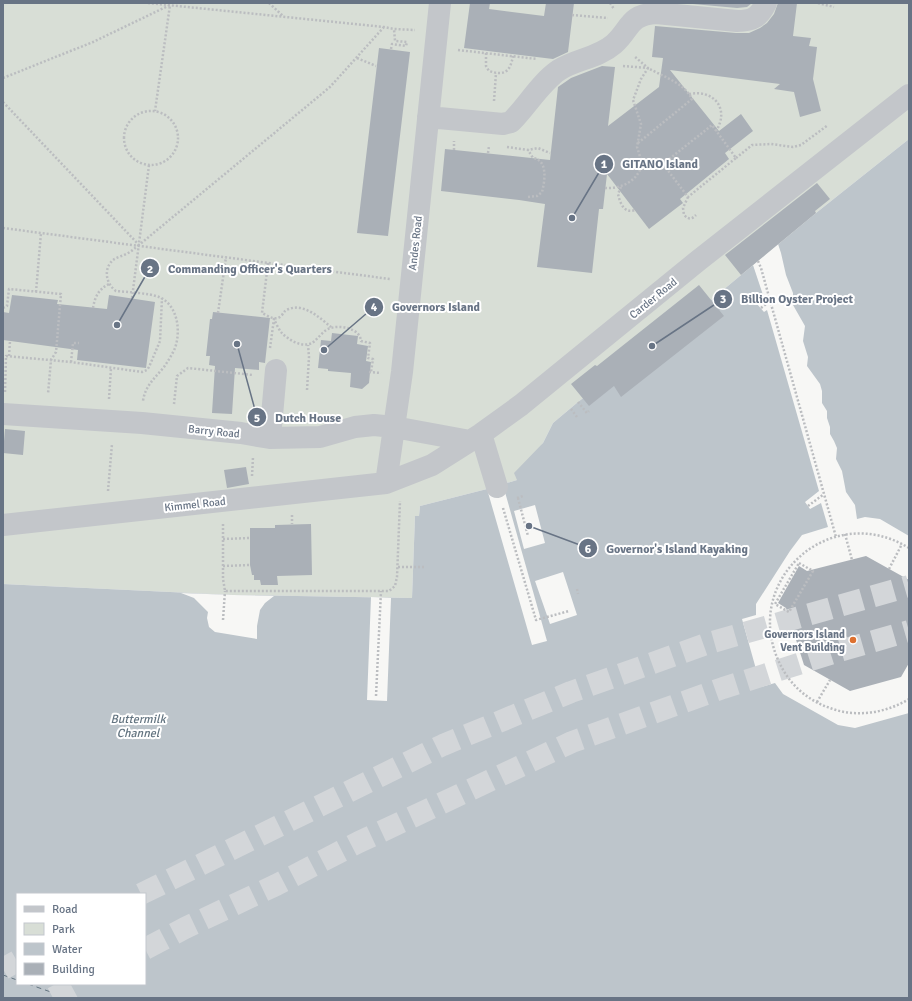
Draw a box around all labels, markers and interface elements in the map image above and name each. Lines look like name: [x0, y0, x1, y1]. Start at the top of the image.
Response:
callout: GITANO Island: [594, 152, 706, 176]
text: 1: [601, 157, 608, 172]
text: GITANO Island: [622, 157, 698, 172]
street label: Andes Road: [406, 215, 425, 271]
callout: Commanding Officer's Quarters: [140, 256, 340, 280]
text: 2: [147, 262, 153, 277]
text: Commanding Officer's Quarters: [168, 262, 333, 277]
street label: Carder Road: [627, 275, 680, 322]
callout: Billion Oyster Project: [713, 287, 861, 311]
text: 3: [720, 292, 726, 307]
text: Billion Oyster Project: [741, 292, 853, 307]
callout: Governors Island: [364, 295, 488, 319]
text: 4: [371, 300, 378, 315]
text: Governors Island: [392, 300, 481, 315]
callout: Dutch House: [247, 405, 349, 429]
text: 5: [254, 411, 260, 426]
text: Dutch House: [275, 411, 341, 426]
street label: Barry Road: [188, 422, 241, 441]
street label: Kimmel Road: [164, 495, 227, 514]
callout: Governor's Island Kayaking: [578, 536, 756, 560]
text: 6: [585, 542, 592, 557]
text: Governor's Island Kayaking: [606, 542, 748, 557]
place label: Governors Island Vent Building: [764, 628, 845, 654]
marker: Governors Island Vent Building: [848, 635, 858, 645]
water label: Buttermilk Channel: [111, 712, 166, 741]
legend: [16, 893, 146, 985]
text: Road: [52, 902, 78, 917]
text: Park: [52, 922, 75, 937]
text: Water: [52, 942, 83, 957]
text: Building: [52, 962, 95, 977]

